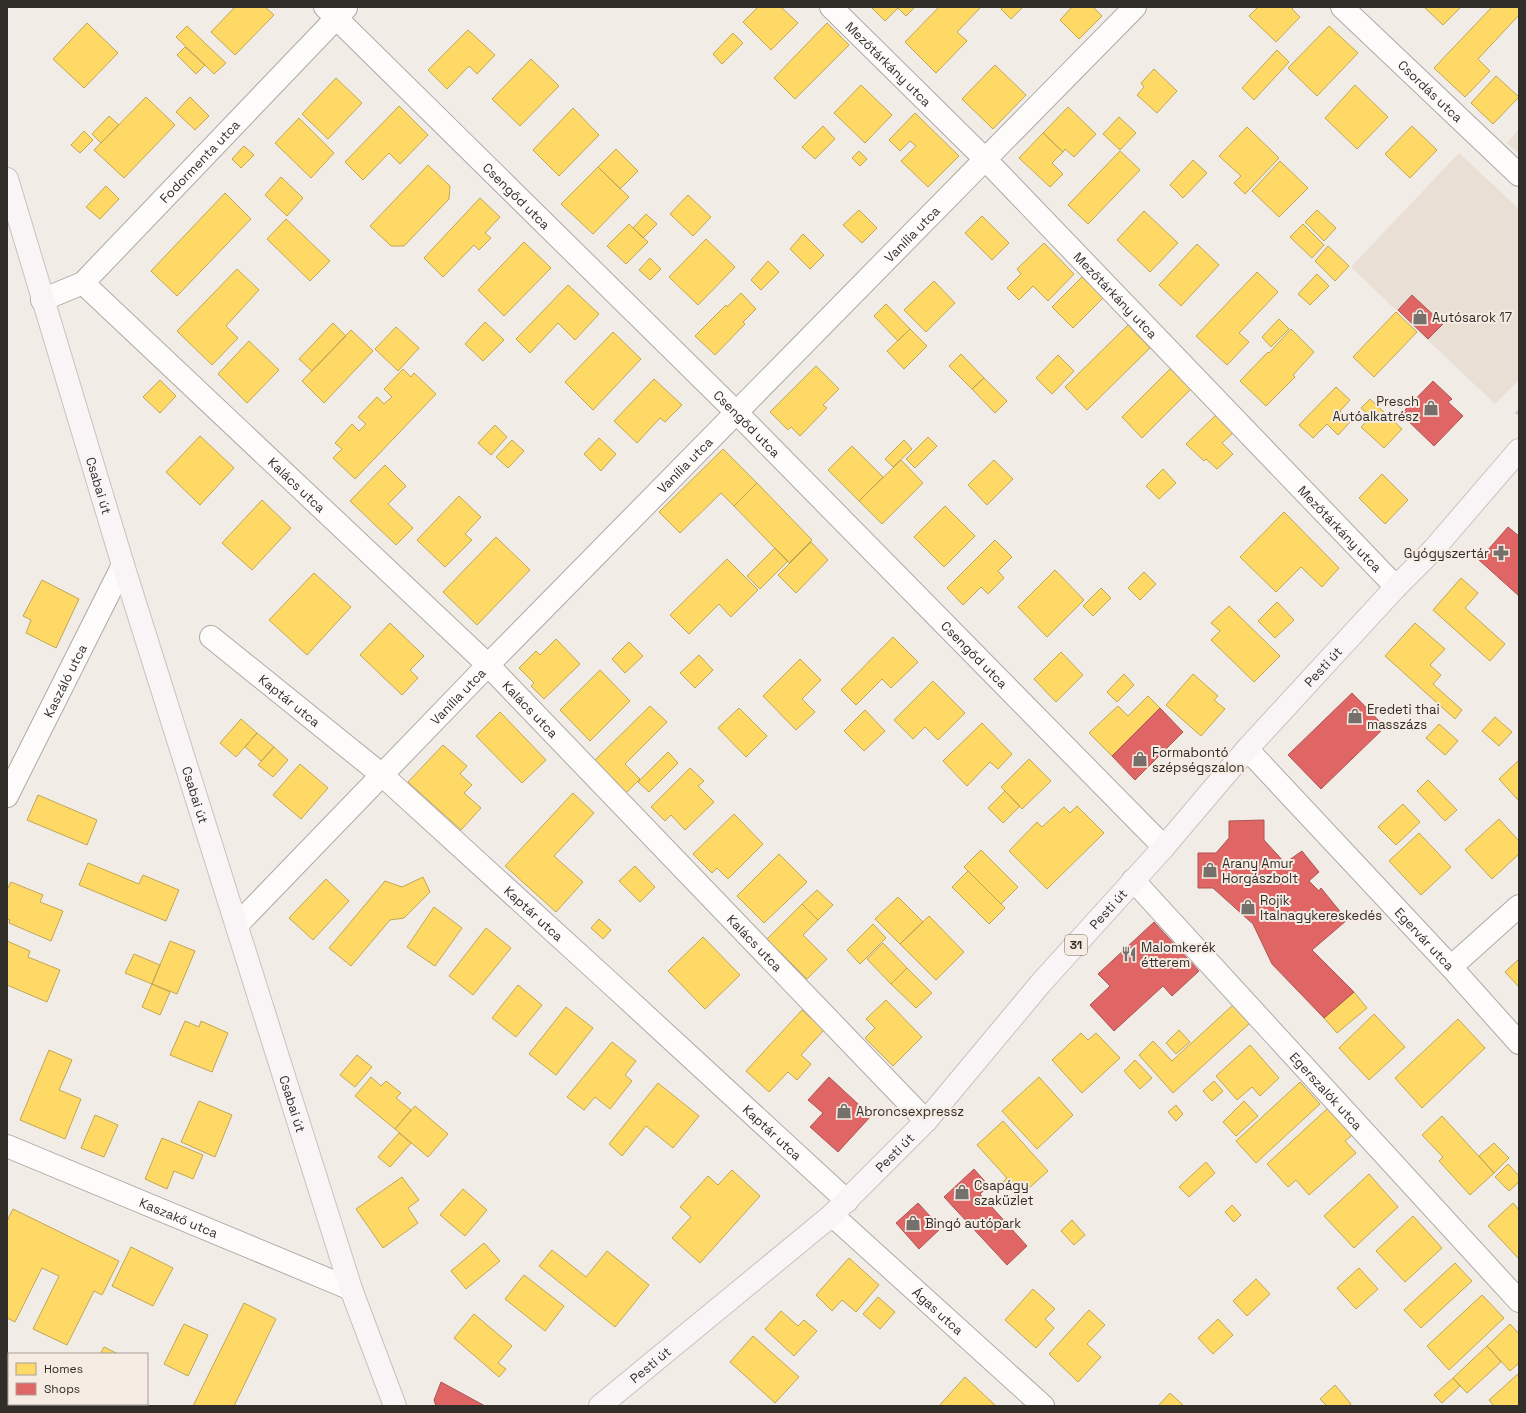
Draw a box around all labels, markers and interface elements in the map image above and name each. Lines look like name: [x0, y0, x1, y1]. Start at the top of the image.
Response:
street label: Mezőtárkány utca: [842, 18, 936, 110]
street label: Csordás utca: [1395, 56, 1467, 126]
street label: Fodormenta utca: [156, 116, 244, 206]
street label: Csengőd utca: [479, 159, 554, 233]
street label: Vanília utca: [880, 202, 944, 266]
street label: Mezőtárkány utca: [1070, 248, 1162, 342]
shop icon: Autósarok 17: [1411, 308, 1429, 326]
place label: Autósarok 17: [1432, 309, 1512, 326]
street label: Csengőd utca: [710, 386, 784, 461]
place label: Presch Autóalkatrész: [1333, 393, 1419, 425]
shop icon: Presch Autóalkatrész: [1422, 399, 1440, 417]
street label: Vanília utca: [653, 433, 717, 497]
street label: Kalács utca: [265, 454, 330, 516]
street label: Csabai út: [82, 455, 116, 516]
street label: Mezőtárkány utca: [1294, 482, 1386, 576]
pharmacy icon: Gyógyszertár: [1492, 544, 1510, 562]
place label: Gyógyszertár: [1404, 545, 1489, 562]
street label: Csengőd utca: [938, 617, 1012, 692]
street label: Kaszáló utca: [39, 641, 91, 720]
street label: Pesti út: [1300, 643, 1346, 690]
street label: Vanília utca: [427, 664, 489, 728]
street label: Kaptár utca: [255, 671, 324, 731]
street label: Kalács utca: [499, 677, 562, 742]
place label: Eredeti thai masszázs: [1367, 701, 1440, 733]
shop icon: Eredeti thai masszázs: [1346, 707, 1364, 725]
place label: Formabontó szépségszalon: [1152, 744, 1245, 776]
shop icon: Formabontó szépségszalon: [1131, 750, 1149, 768]
street label: Csabai út: [178, 764, 212, 826]
place label: Arany Amur Horgászbolt: [1222, 855, 1298, 887]
shop icon: Arany Amur Horgászbolt: [1201, 861, 1219, 879]
street label: Kaptár utca: [501, 882, 567, 945]
street label: Pesti út: [1085, 885, 1131, 933]
place label: Rojik Italnagykereskedés: [1260, 892, 1382, 924]
shop icon: Rojik Italnagykereskedés: [1239, 898, 1257, 916]
street label: Egervár utca: [1391, 904, 1458, 974]
street label: Kalács utca: [724, 911, 787, 975]
road number: 31: [1065, 935, 1087, 955]
place label: Malomkerék étterem: [1141, 939, 1216, 971]
restaurant icon: Malomkerék étterem: [1120, 945, 1138, 963]
street label: Egerszalók utca: [1286, 1048, 1367, 1134]
street label: Csabai út: [276, 1073, 310, 1135]
street label: Kaptár utca: [739, 1101, 806, 1164]
shop icon: Abroncsexpressz: [835, 1102, 853, 1120]
place label: Abroncsexpressz: [856, 1103, 964, 1120]
street label: Pesti út: [871, 1129, 918, 1176]
place label: Csapágy szaküzlet: [974, 1177, 1033, 1209]
shop icon: Csapágy szaküzlet: [953, 1183, 971, 1201]
street label: Kaszakő utca: [137, 1194, 221, 1241]
shop icon: Bingó autópark: [904, 1214, 922, 1232]
place label: Bingó autópark: [925, 1215, 1021, 1232]
street label: Ágas utca: [909, 1283, 968, 1339]
street label: Pesti út: [626, 1343, 674, 1387]
legend: [8, 1353, 148, 1405]
text: Homes: [44, 1361, 83, 1377]
text: Shops: [44, 1381, 80, 1397]

